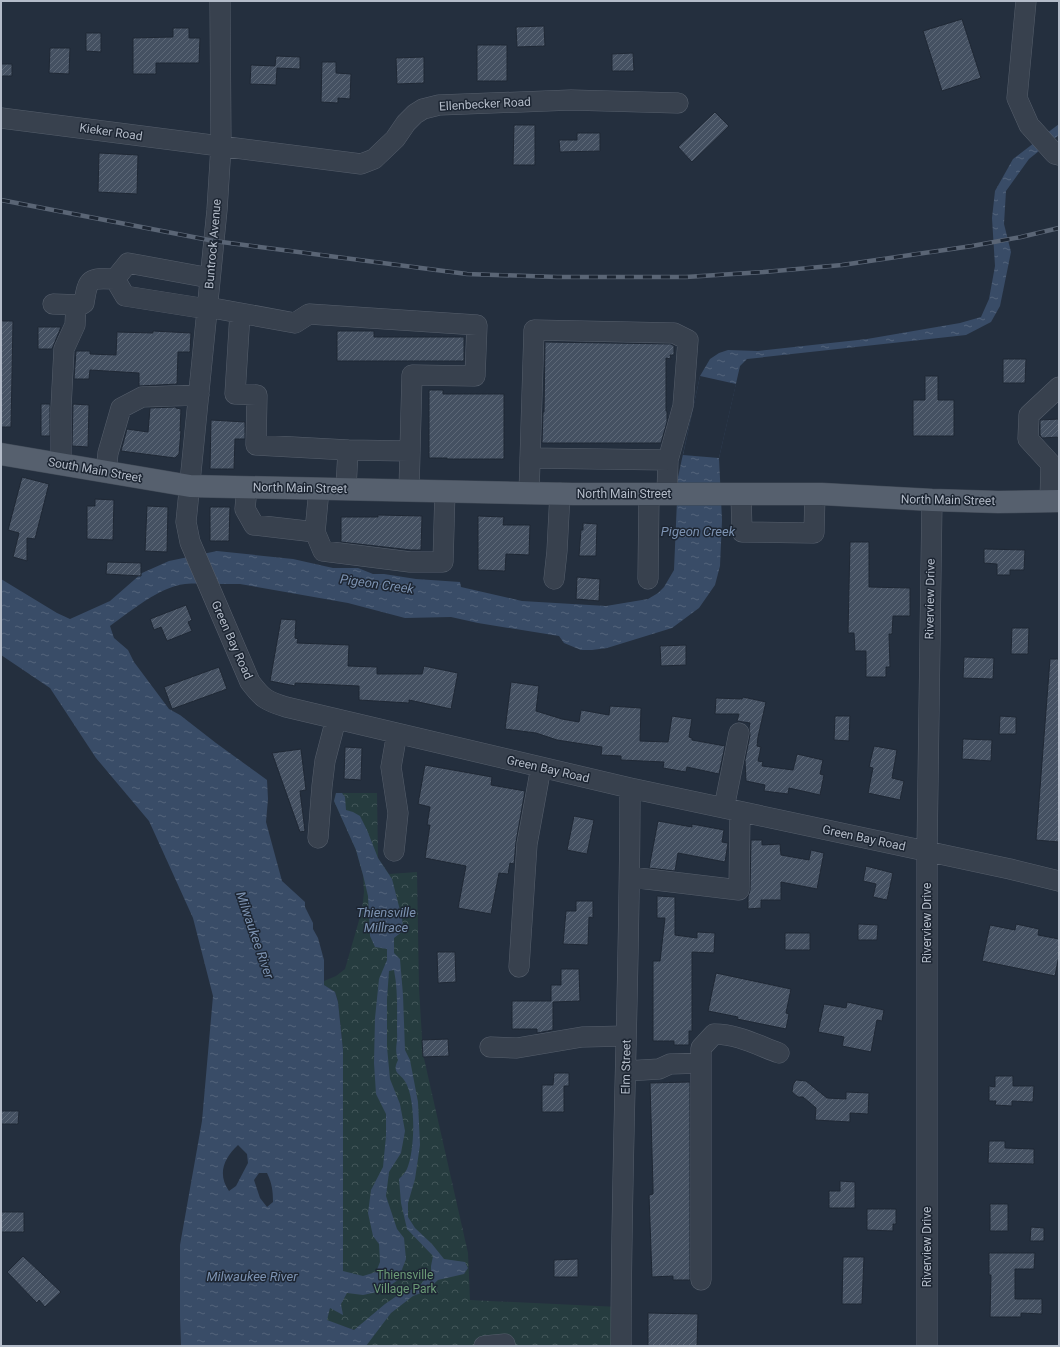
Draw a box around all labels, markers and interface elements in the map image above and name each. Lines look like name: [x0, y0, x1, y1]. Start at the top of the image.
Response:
street label: Ellenbecker Road: [439, 95, 531, 113]
street label: Kieker Road: [78, 121, 144, 143]
street label: Buntrock Avenue: [202, 199, 224, 289]
street label: South Main Street: [47, 455, 143, 485]
street label: North Main Street: [253, 480, 347, 496]
street label: North Main Street: [577, 487, 671, 501]
street label: North Main Street: [901, 492, 995, 508]
water label: Pigeon Creek: [661, 524, 736, 539]
street label: Riverview Drive: [922, 559, 938, 639]
water label: Pigeon Creek: [339, 571, 415, 597]
street label: Green Bay Road: [208, 599, 256, 681]
street label: Green Bay Road: [505, 753, 591, 785]
street label: Green Bay Road: [821, 822, 907, 854]
street label: Riverview Drive: [920, 883, 934, 963]
water label: Milwaukee River: [233, 890, 277, 981]
water label: Thiensville Millrace: [356, 905, 416, 935]
street label: Elm Street: [619, 1039, 633, 1095]
street label: Riverview Drive: [920, 1207, 934, 1287]
park label: Thiensville Village Park: [373, 1268, 438, 1296]
water label: Milwaukee River: [206, 1269, 298, 1284]

